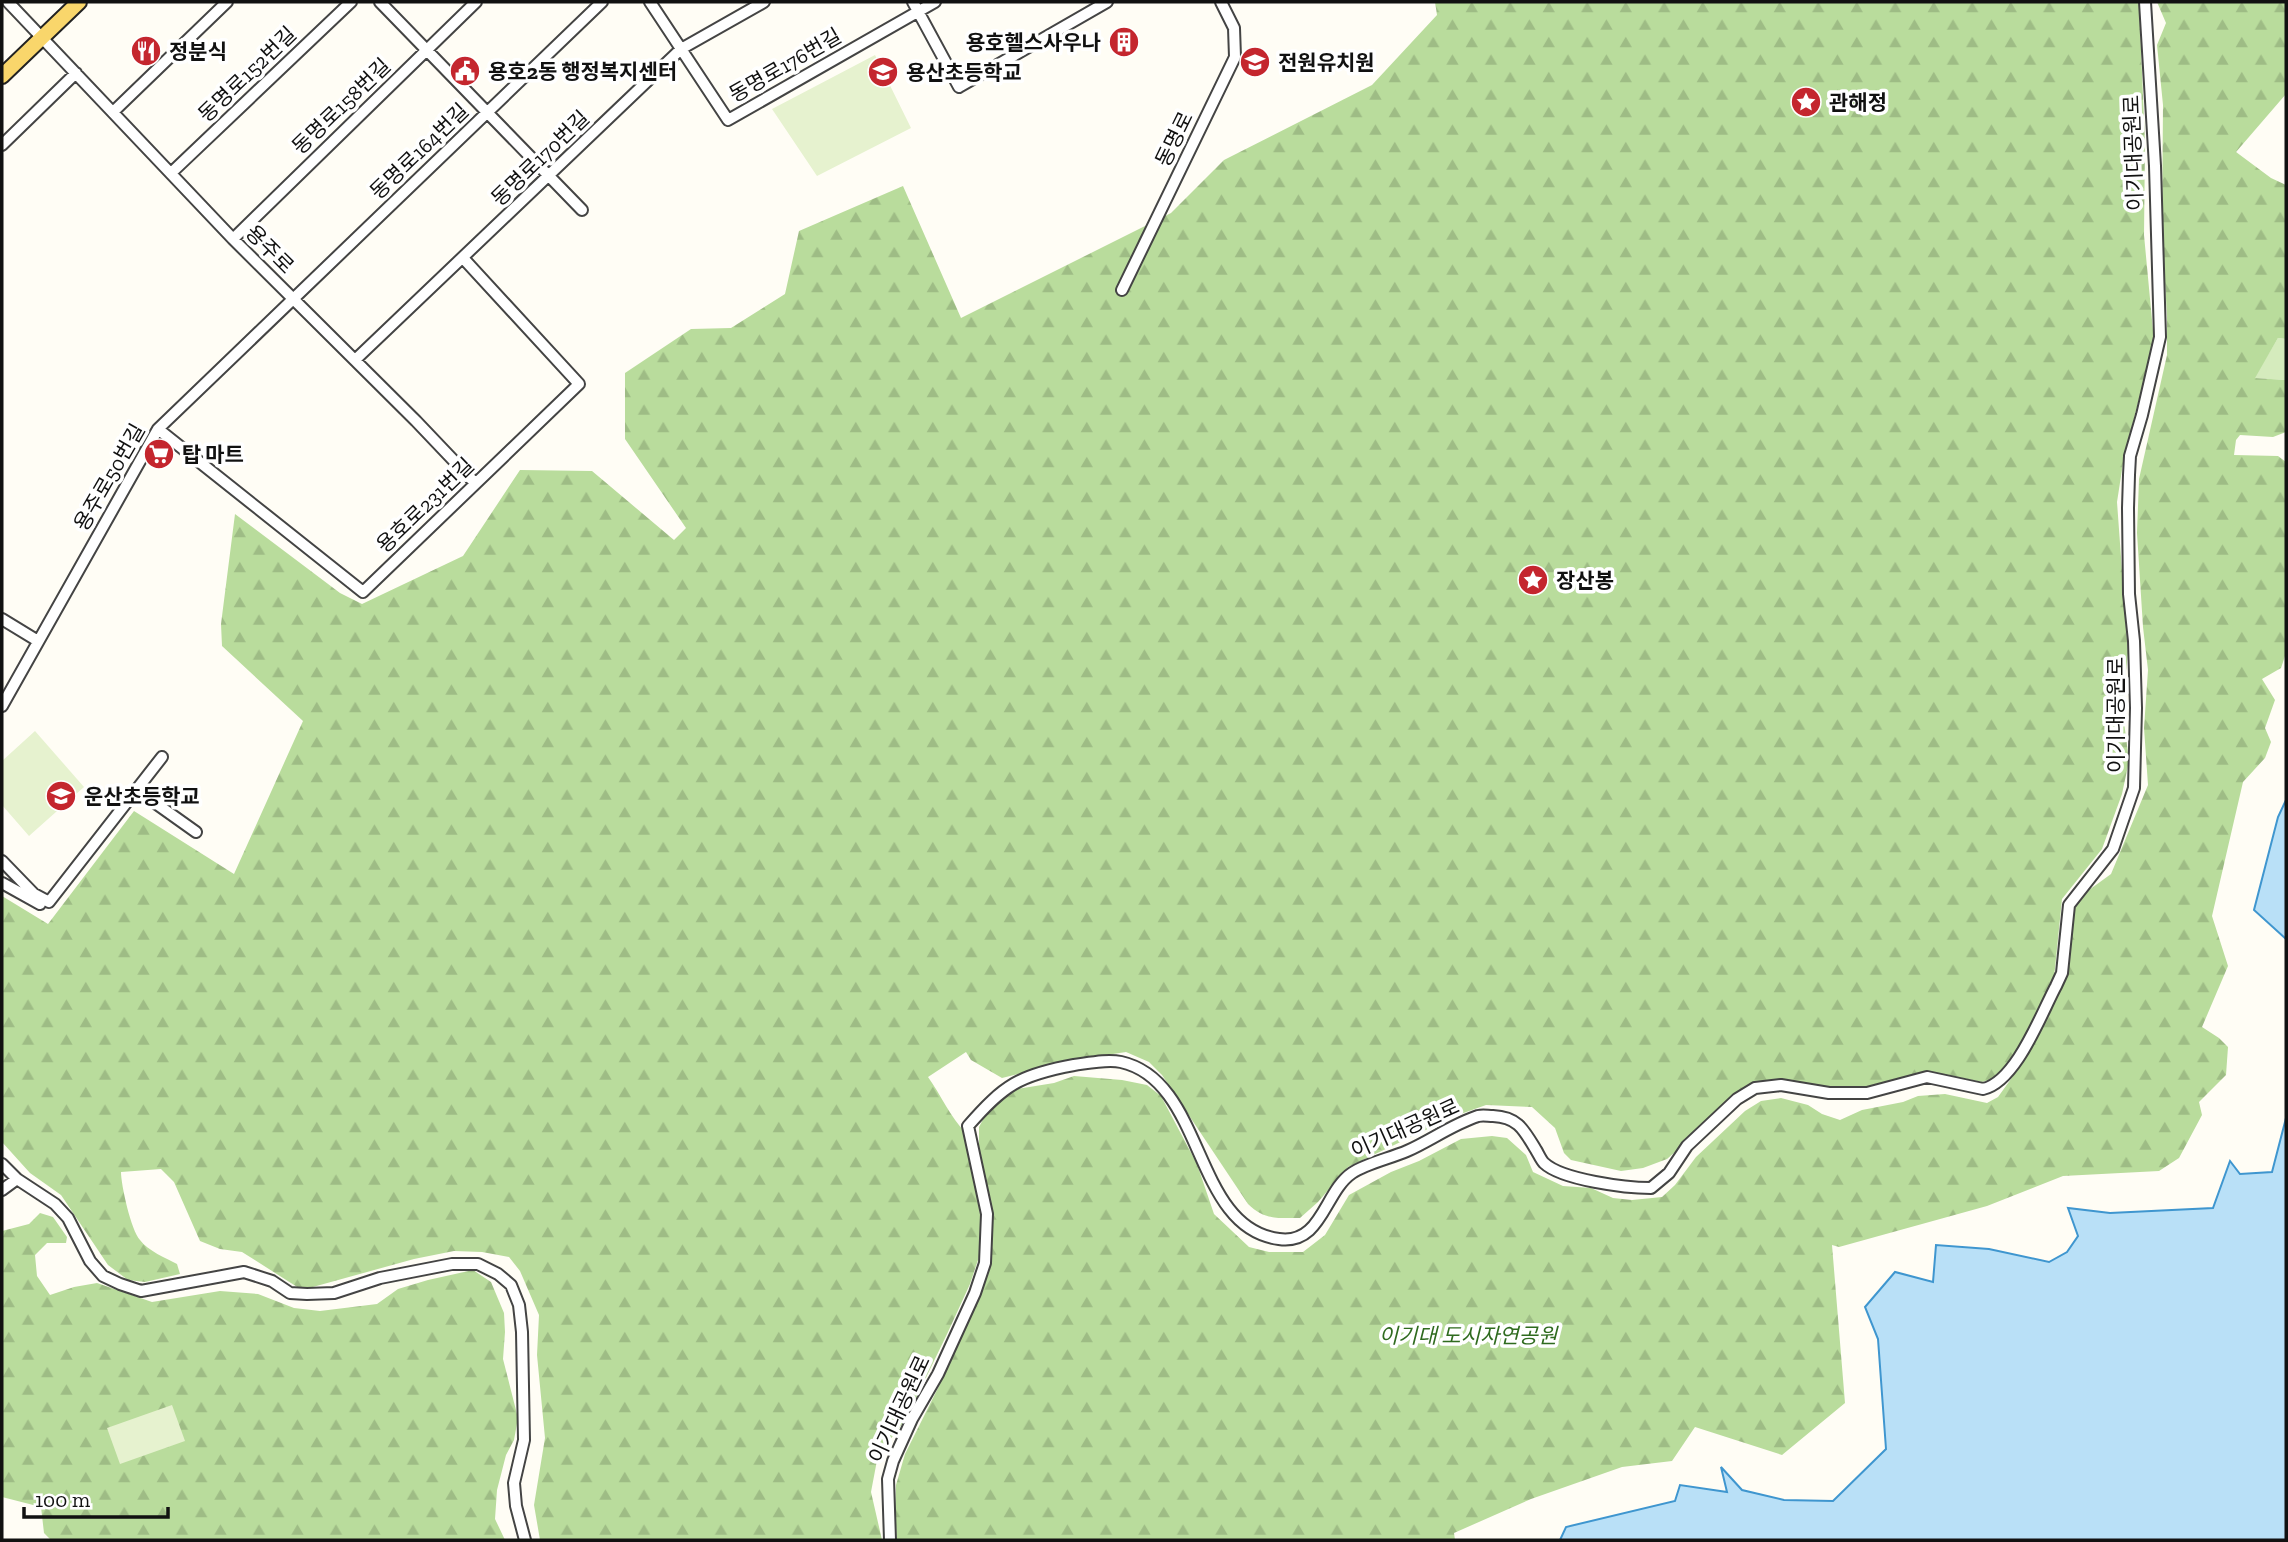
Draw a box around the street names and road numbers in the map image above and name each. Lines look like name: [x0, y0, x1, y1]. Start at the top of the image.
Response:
street label: 동명로152번길: [193, 21, 301, 127]
street label: 동명로176번길: [724, 23, 846, 107]
street label: 동명로158번길: [287, 53, 395, 159]
street label: 이기대공원로: [2118, 95, 2148, 211]
street label: 동명로164번길: [365, 98, 473, 204]
street label: 동명로170번길: [486, 105, 594, 211]
street label: 동명로: [1150, 107, 1198, 171]
street label: 용주로: [241, 220, 299, 278]
street label: 용주로50번길: [68, 419, 150, 535]
street label: 용호로231번길: [371, 452, 479, 558]
street label: 이기대공원로: [2103, 657, 2128, 773]
street label: 이기대공원로: [1347, 1093, 1463, 1163]
street label: 이기대공원로: [863, 1351, 935, 1467]

